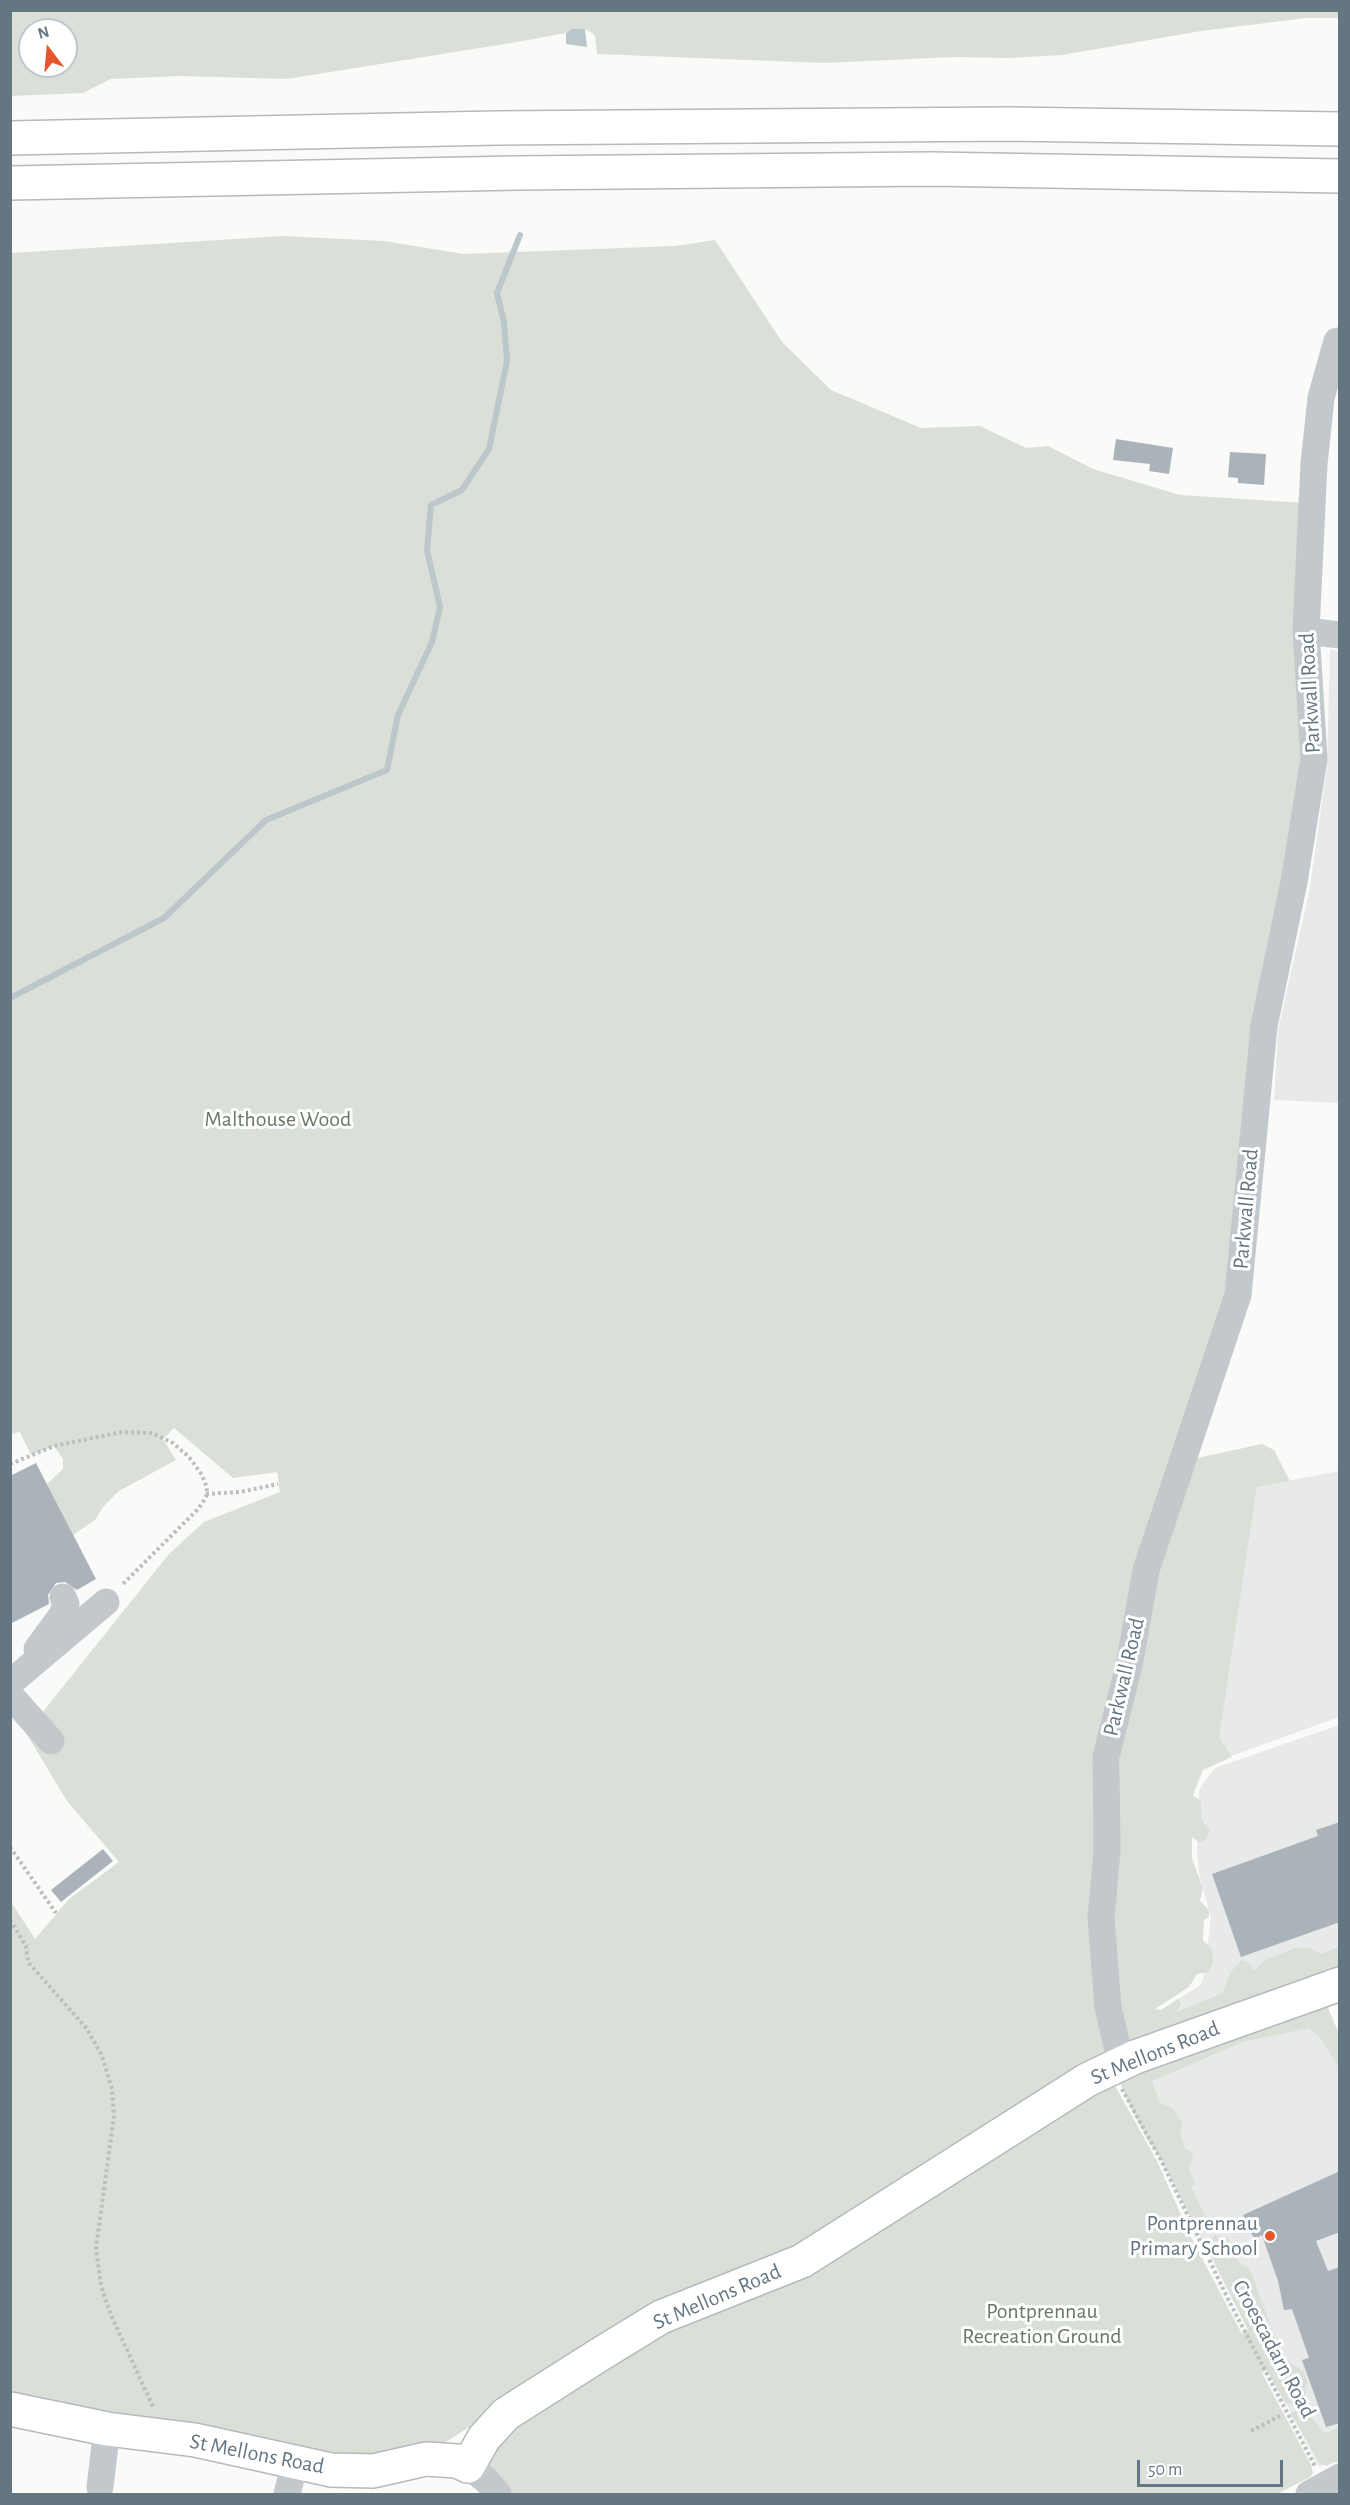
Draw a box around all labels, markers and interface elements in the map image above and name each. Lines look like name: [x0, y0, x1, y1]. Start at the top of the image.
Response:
north arrow: [18, 18, 78, 78]
text: N: [36, 23, 51, 42]
street label: Parkwall Road: [1294, 632, 1326, 754]
park label: Malthouse Wood: [205, 1106, 351, 1132]
street label: Parkwall Road: [1228, 1148, 1264, 1270]
street label: Parkwall Road: [1098, 1615, 1150, 1739]
street label: St Mellons Road: [1087, 2015, 1223, 2091]
place label: Pontprennau Primary School: [1130, 2210, 1258, 2262]
marker: Pontprennau Primary School: [1263, 2229, 1277, 2243]
street label: St Mellons Road: [649, 2258, 785, 2336]
street label: Croescadarn Road: [1226, 2275, 1322, 2423]
park label: Pontprennau Recreation Ground: [962, 2298, 1122, 2350]
street label: St Mellons Road: [188, 2428, 326, 2480]
scale bar: [1140, 2448, 1286, 2486]
text: 50 m: [1148, 2461, 1182, 2479]

